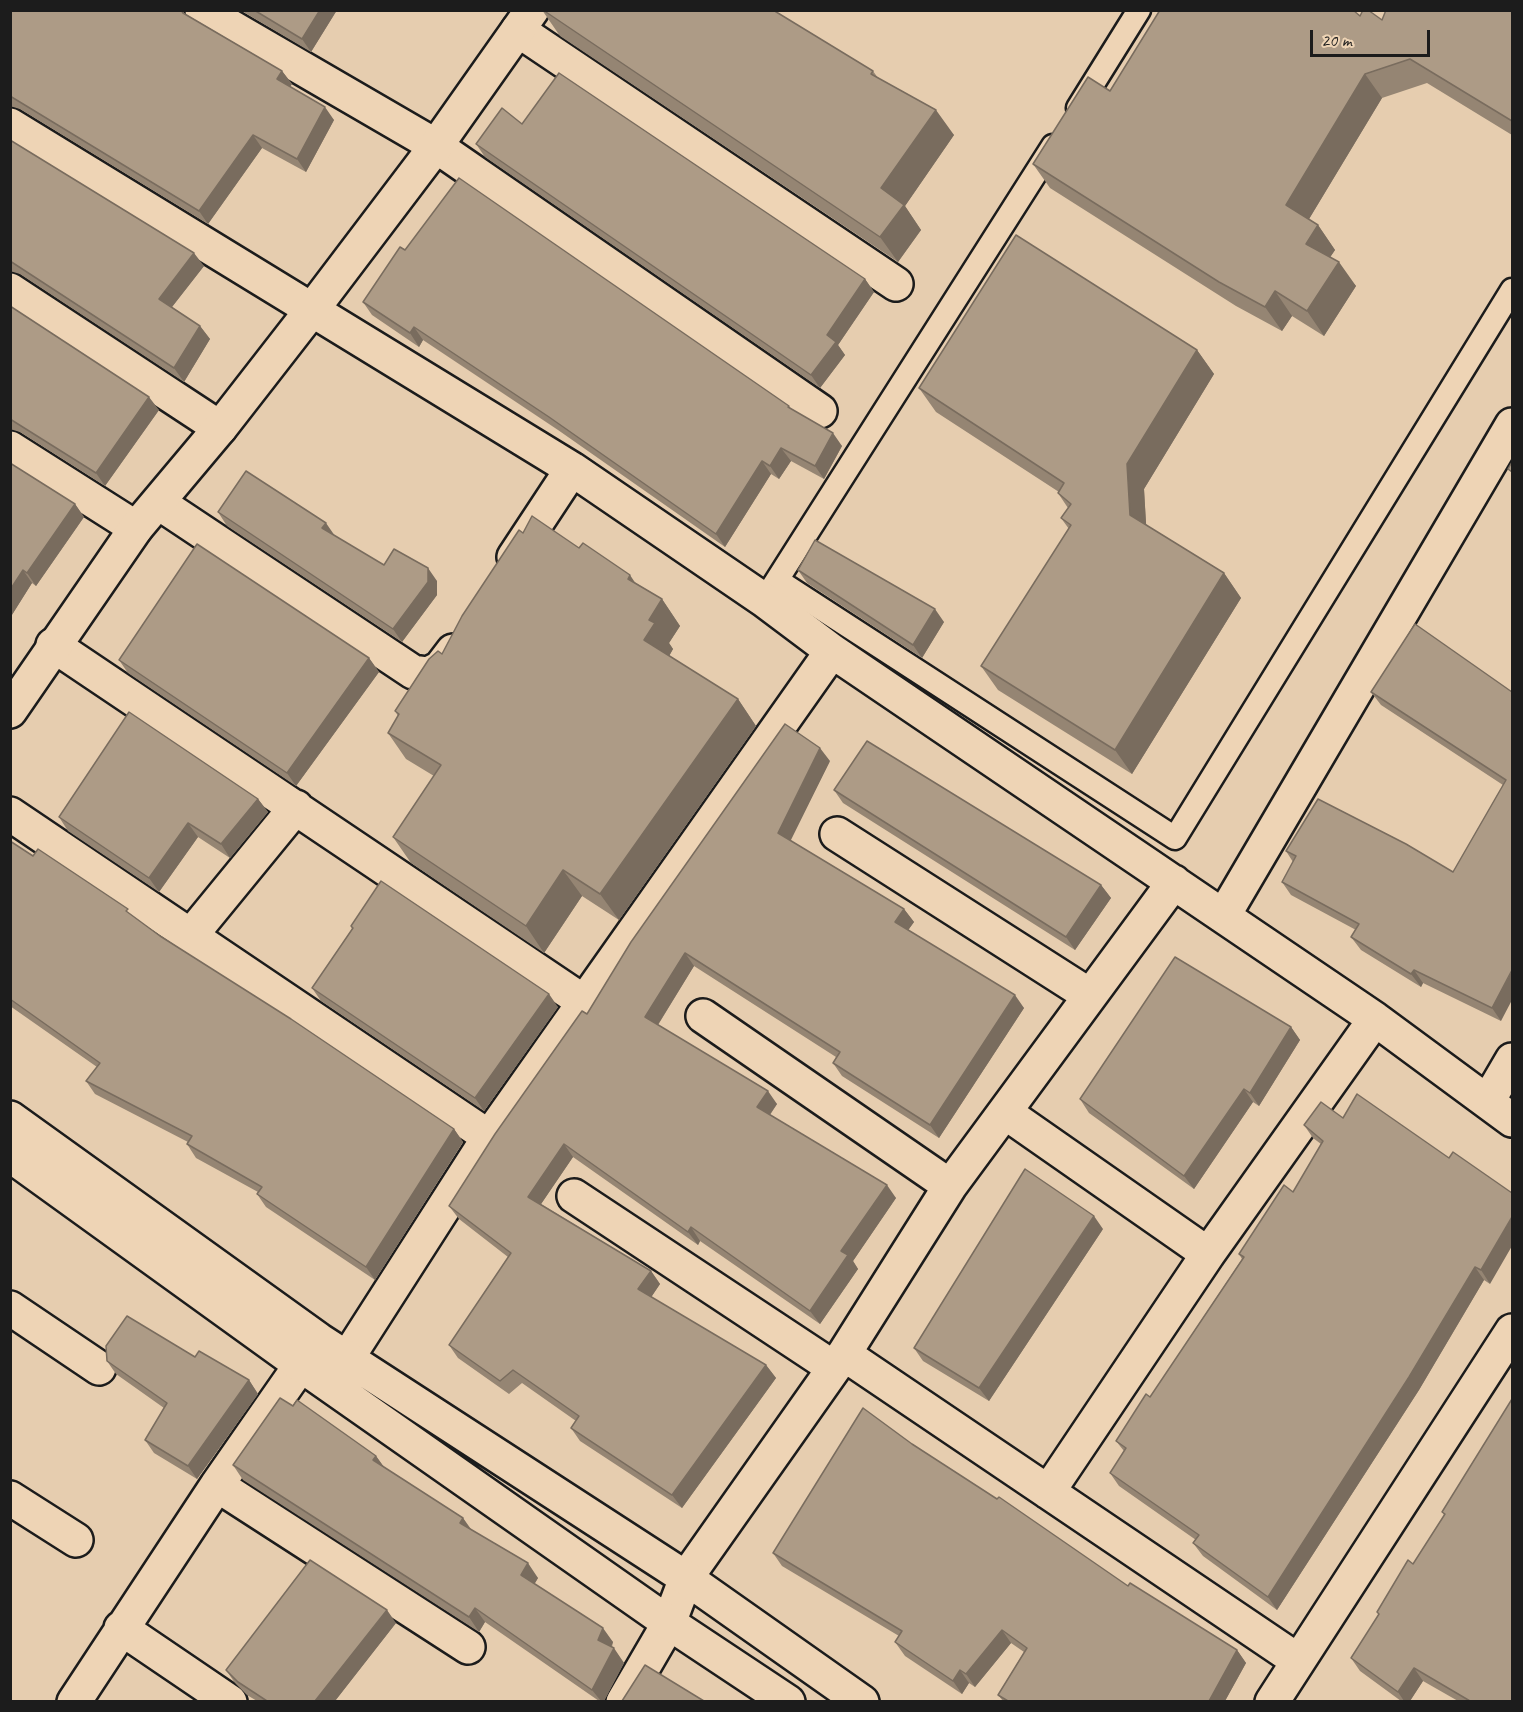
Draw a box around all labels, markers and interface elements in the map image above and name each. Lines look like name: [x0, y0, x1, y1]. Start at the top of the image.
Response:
scale bar: [1313, 18, 1433, 56]
text: 20 m: [1321, 29, 1352, 51]

